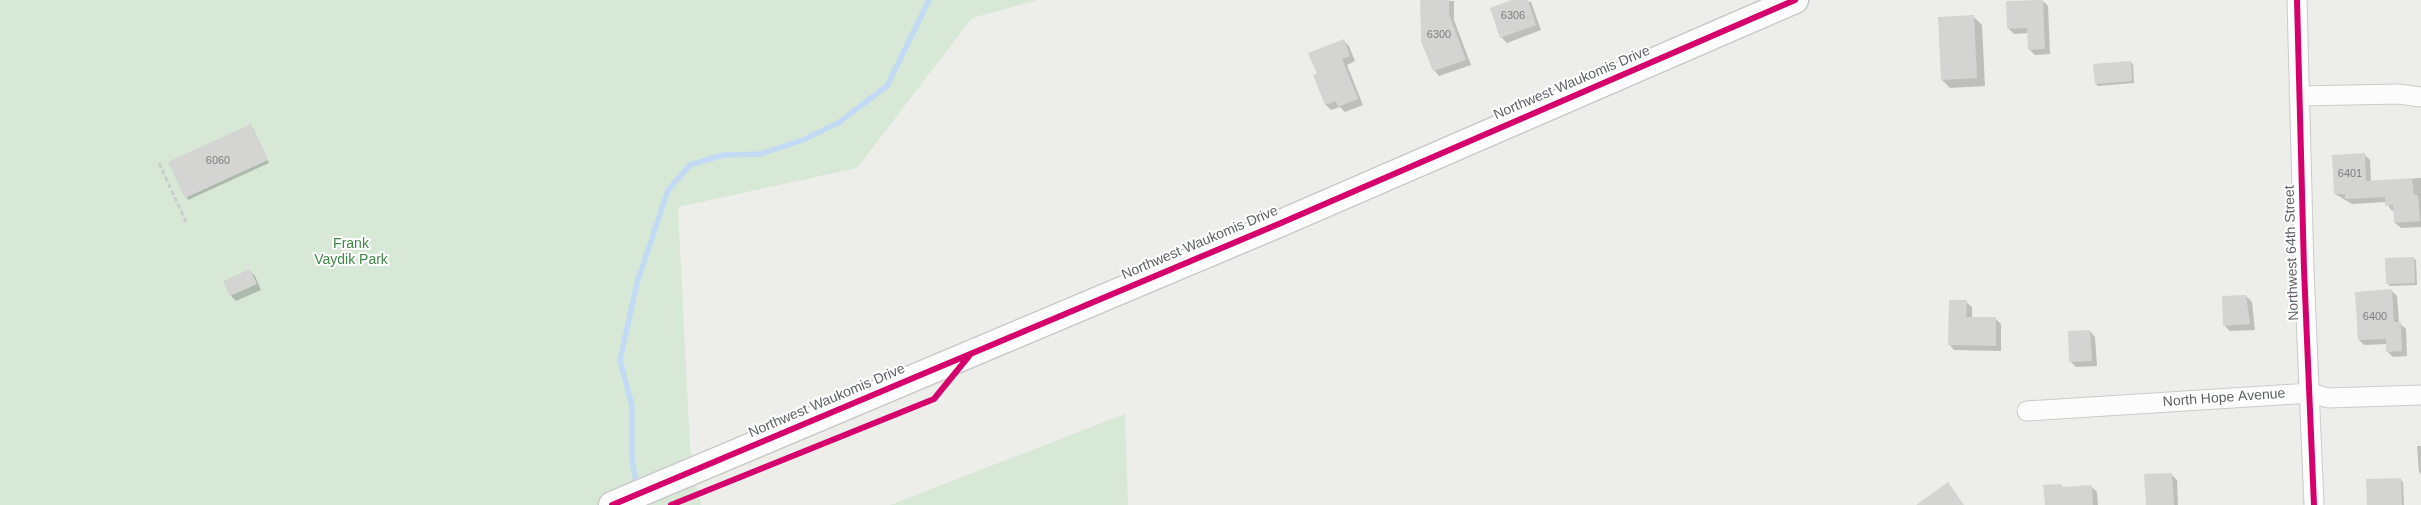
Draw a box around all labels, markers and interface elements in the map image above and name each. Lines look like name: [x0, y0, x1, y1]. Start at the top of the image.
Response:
house number: 6306: [1501, 9, 1525, 23]
house number: 6300: [1427, 28, 1451, 42]
street label: Northwest Waukomis Drive: [1491, 42, 1653, 124]
house number: 6060: [206, 154, 230, 168]
house number: 6401: [2338, 167, 2362, 181]
street label: Northwest 64th Street: [2281, 185, 2303, 321]
street label: Northwest Waukomis Drive: [1119, 202, 1281, 284]
park label: Frank Vaydik Park: [314, 236, 388, 268]
house number: 6400: [2363, 310, 2387, 324]
street label: Northwest Waukomis Drive: [746, 360, 908, 442]
street label: North Hope Avenue: [2162, 385, 2286, 411]

